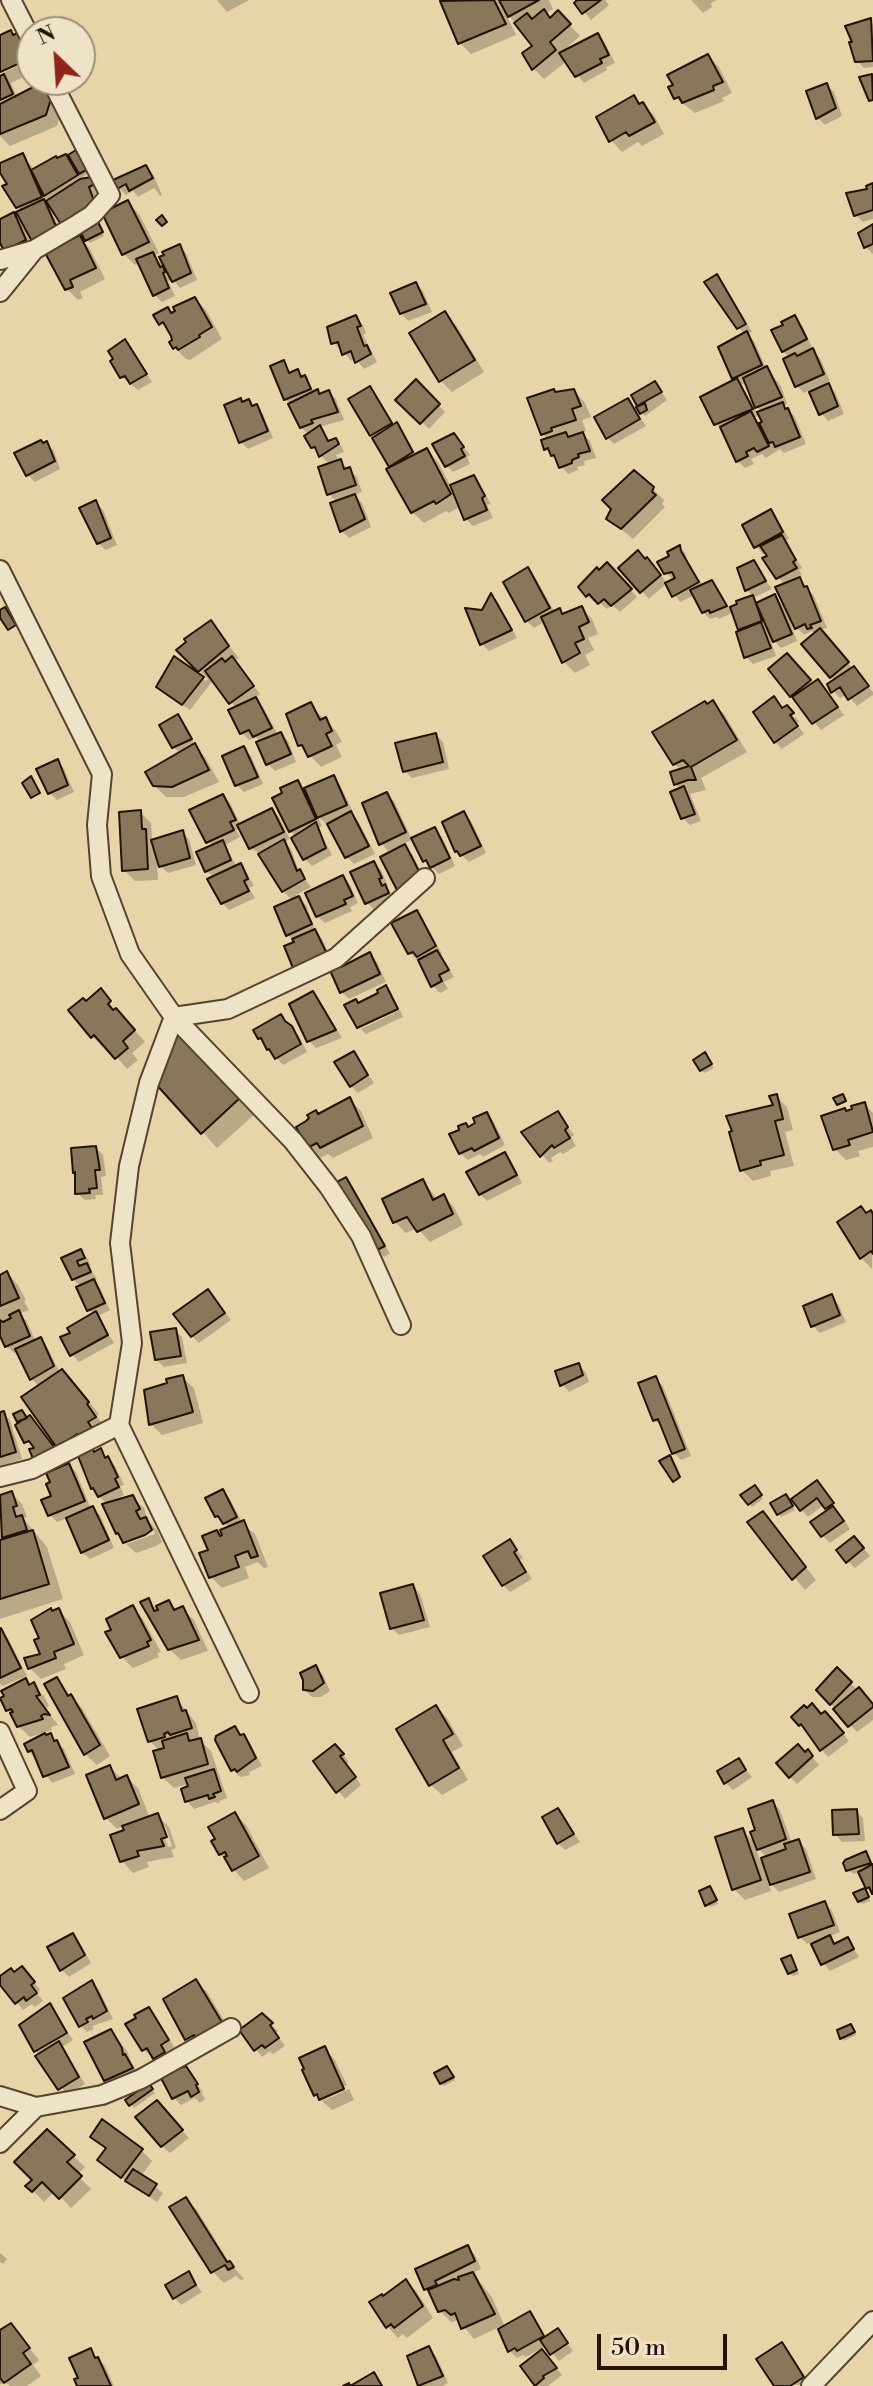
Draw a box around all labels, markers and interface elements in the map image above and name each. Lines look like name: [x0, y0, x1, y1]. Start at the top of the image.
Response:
north arrow: [16, 16, 96, 96]
text: N: [33, 20, 60, 52]
scale bar: [601, 2318, 731, 2368]
text: 50 m: [611, 2333, 666, 2363]

